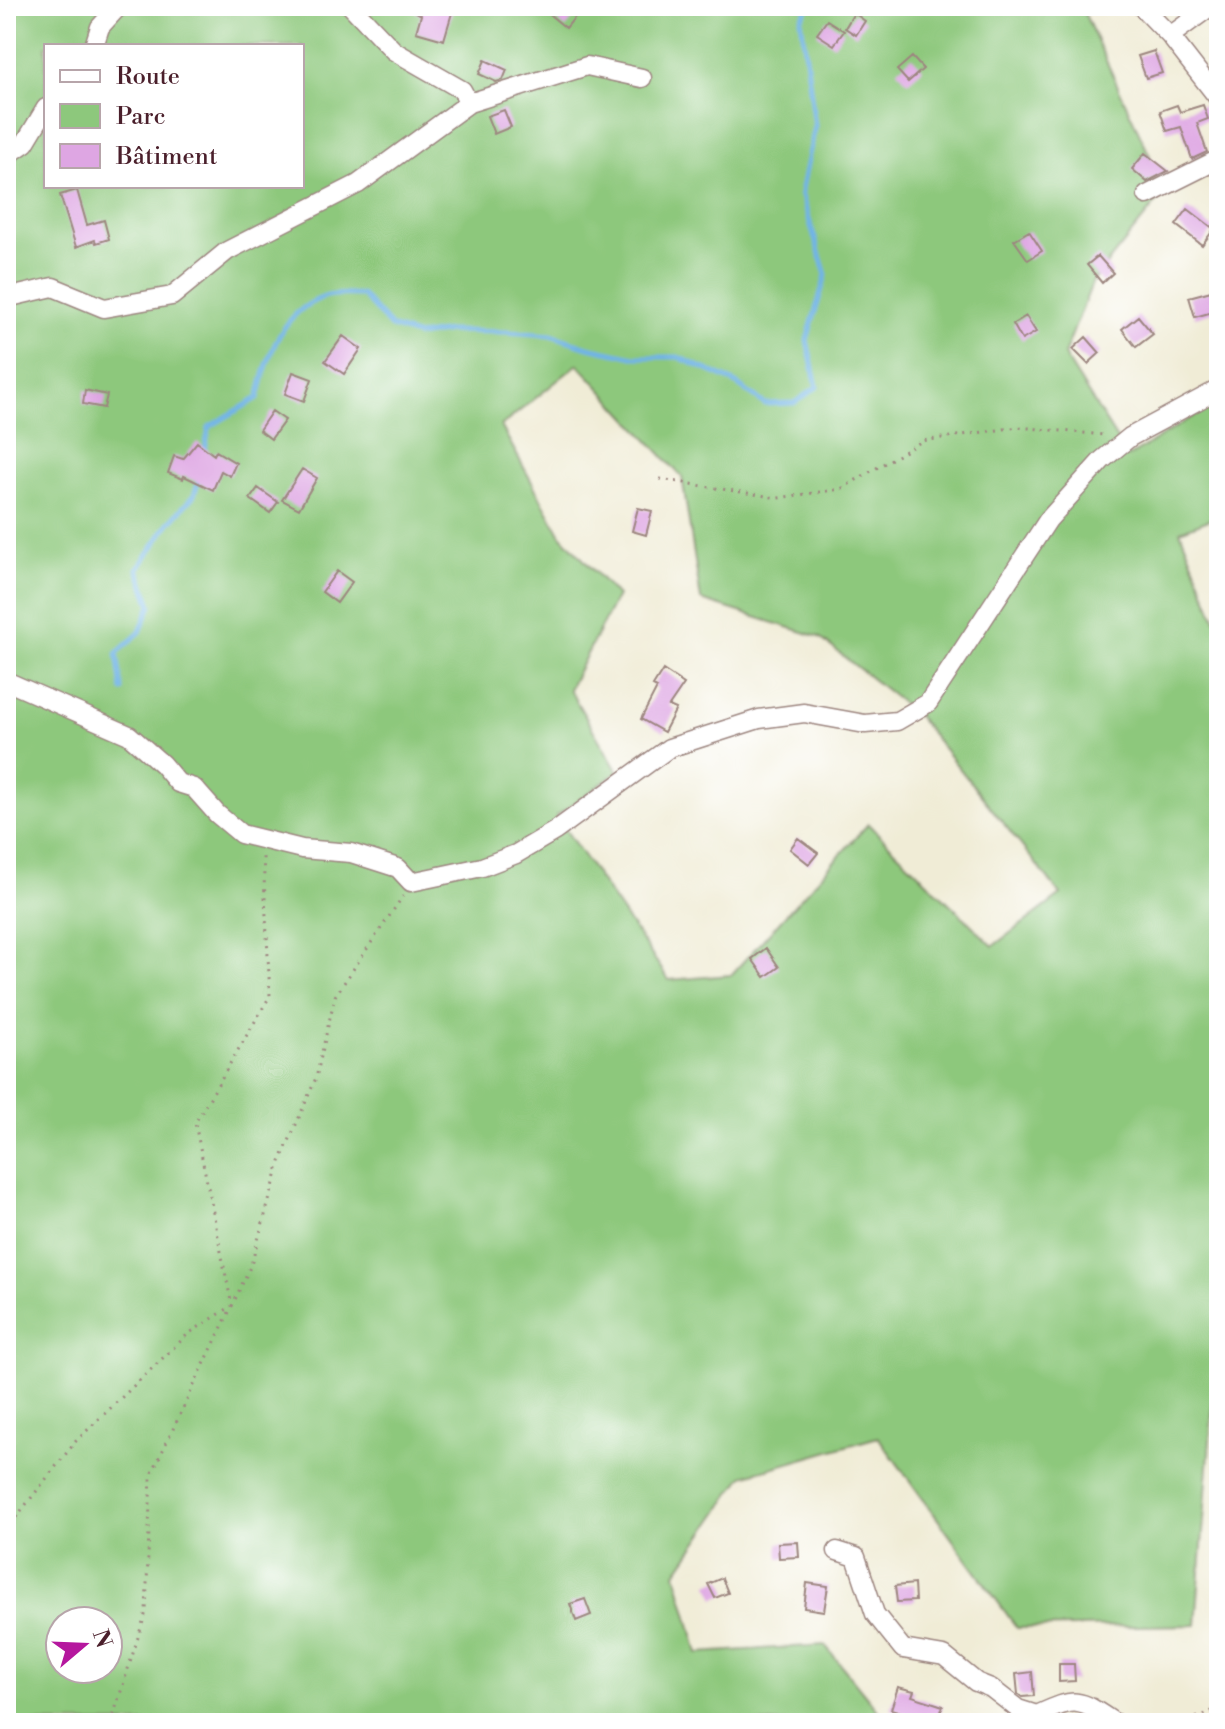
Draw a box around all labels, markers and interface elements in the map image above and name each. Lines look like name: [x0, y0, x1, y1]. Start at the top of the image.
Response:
legend: [44, 44, 304, 188]
text: Route: [116, 62, 180, 92]
text: Parc: [116, 102, 166, 132]
text: Bâtiment: [115, 142, 218, 172]
north arrow: [44, 1605, 124, 1685]
text: N: [86, 1626, 117, 1652]

